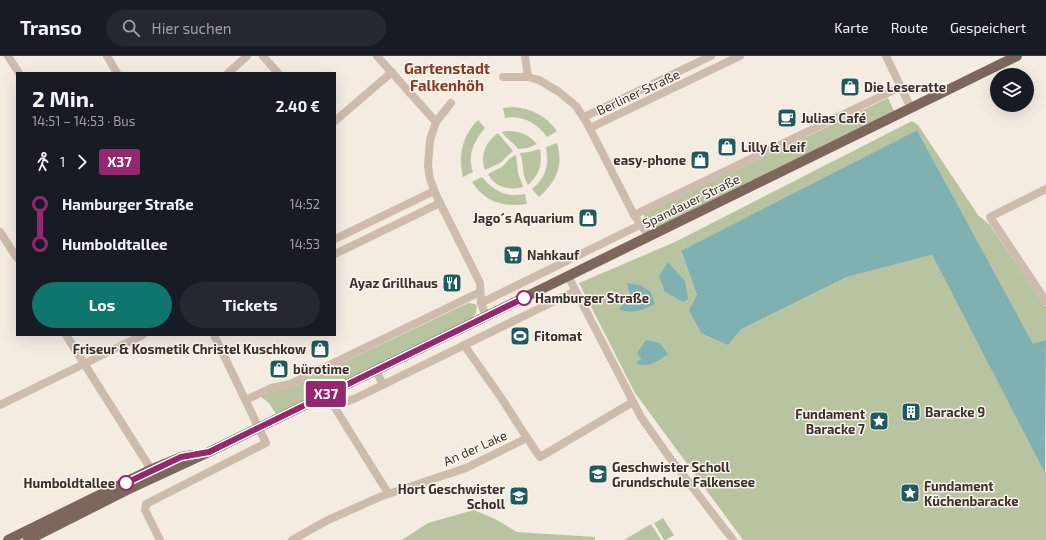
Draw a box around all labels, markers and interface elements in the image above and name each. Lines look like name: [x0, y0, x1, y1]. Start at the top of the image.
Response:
search box: [106, 10, 386, 46]
text: Transo: [20, 16, 82, 39]
icon: search: [120, 17, 142, 39]
text: Hier suchen: [152, 19, 231, 37]
text: Karte: [834, 19, 869, 36]
text: Route: [891, 19, 928, 36]
text: Gespeichert: [950, 19, 1026, 36]
district label: Gartenstadt Falkenhöh: [404, 59, 490, 94]
street label: Berliner Straße: [594, 66, 682, 118]
map controls: [990, 68, 1034, 112]
button: layers: [990, 68, 1034, 112]
shop icon: Die Leseratte: [839, 76, 861, 98]
place label: Die Leseratte: [864, 79, 946, 95]
text: 2 Min.: [32, 85, 94, 111]
text: 2.40 €: [276, 97, 320, 115]
cafe icon: Julias Café: [776, 107, 798, 129]
place label: Julias Café: [801, 110, 866, 126]
text: 14:51 – 14:53 · Bus: [32, 113, 135, 129]
shop icon: Lilly & Leif: [716, 136, 738, 158]
place label: Lilly & Leif: [741, 139, 806, 155]
shop icon: easy-phone: [689, 149, 711, 171]
icon: walk: [32, 151, 54, 173]
icon: forward: [71, 151, 93, 173]
place label: easy-phone: [613, 152, 686, 168]
text: X37: [107, 153, 132, 170]
text: 1: [60, 154, 65, 170]
street label: Spandauer Straße: [640, 170, 742, 232]
text: Hamburger Straße: [62, 195, 194, 213]
text: 14:52: [289, 196, 320, 212]
shop icon: Jago´s Aquarium: [577, 207, 599, 229]
place label: Jago´s Aquarium: [473, 210, 574, 226]
text: Humboldtallee: [62, 235, 168, 253]
text: 14:53: [290, 236, 320, 252]
supermarket icon: Nahkauf: [502, 244, 524, 266]
place label: Nahkauf: [527, 247, 580, 263]
restaurant icon: Ayaz Grillhaus: [441, 272, 463, 294]
place label: Ayaz Grillhaus: [350, 275, 438, 291]
button: Los: [32, 282, 172, 328]
button: Tickets: [180, 282, 320, 328]
marker: Hamburger Straße: [516, 290, 532, 306]
place label: Hamburger Straße: [535, 290, 649, 306]
sports icon: Fitomat: [509, 325, 531, 347]
place label: Fitomat: [534, 328, 583, 344]
shop icon: Friseur & Kosmetik Christel Kuschkow: [309, 338, 331, 360]
place label: Friseur & Kosmetik Christel Kuschkow: [73, 341, 306, 357]
shop icon: bürotime: [268, 358, 290, 380]
place label: bürotime: [293, 361, 349, 377]
line badge: X37: [303, 381, 349, 407]
text: X37: [314, 385, 338, 402]
building icon: Baracke 9: [900, 401, 922, 423]
place label: Baracke 9: [925, 404, 985, 420]
place label: Fundament Baracke 7: [795, 406, 866, 437]
place icon: Fundament Baracke 7: [868, 410, 890, 432]
street label: An der Lake: [441, 427, 509, 469]
place label: Geschwister Scholl Grundschule Falkensee: [612, 459, 755, 490]
school or university icon: Geschwister Scholl Grundschule Falkensee: [587, 463, 609, 485]
place label: Humboldtallee: [24, 475, 115, 491]
marker: Humboldtallee: [118, 475, 134, 491]
place label: Fundament Küchenbaracke: [924, 478, 1019, 509]
place label: Hort Geschwister Scholl: [398, 481, 506, 512]
place icon: Fundament Küchenbaracke: [899, 482, 921, 504]
school or university icon: Hort Geschwister Scholl: [508, 485, 530, 507]

